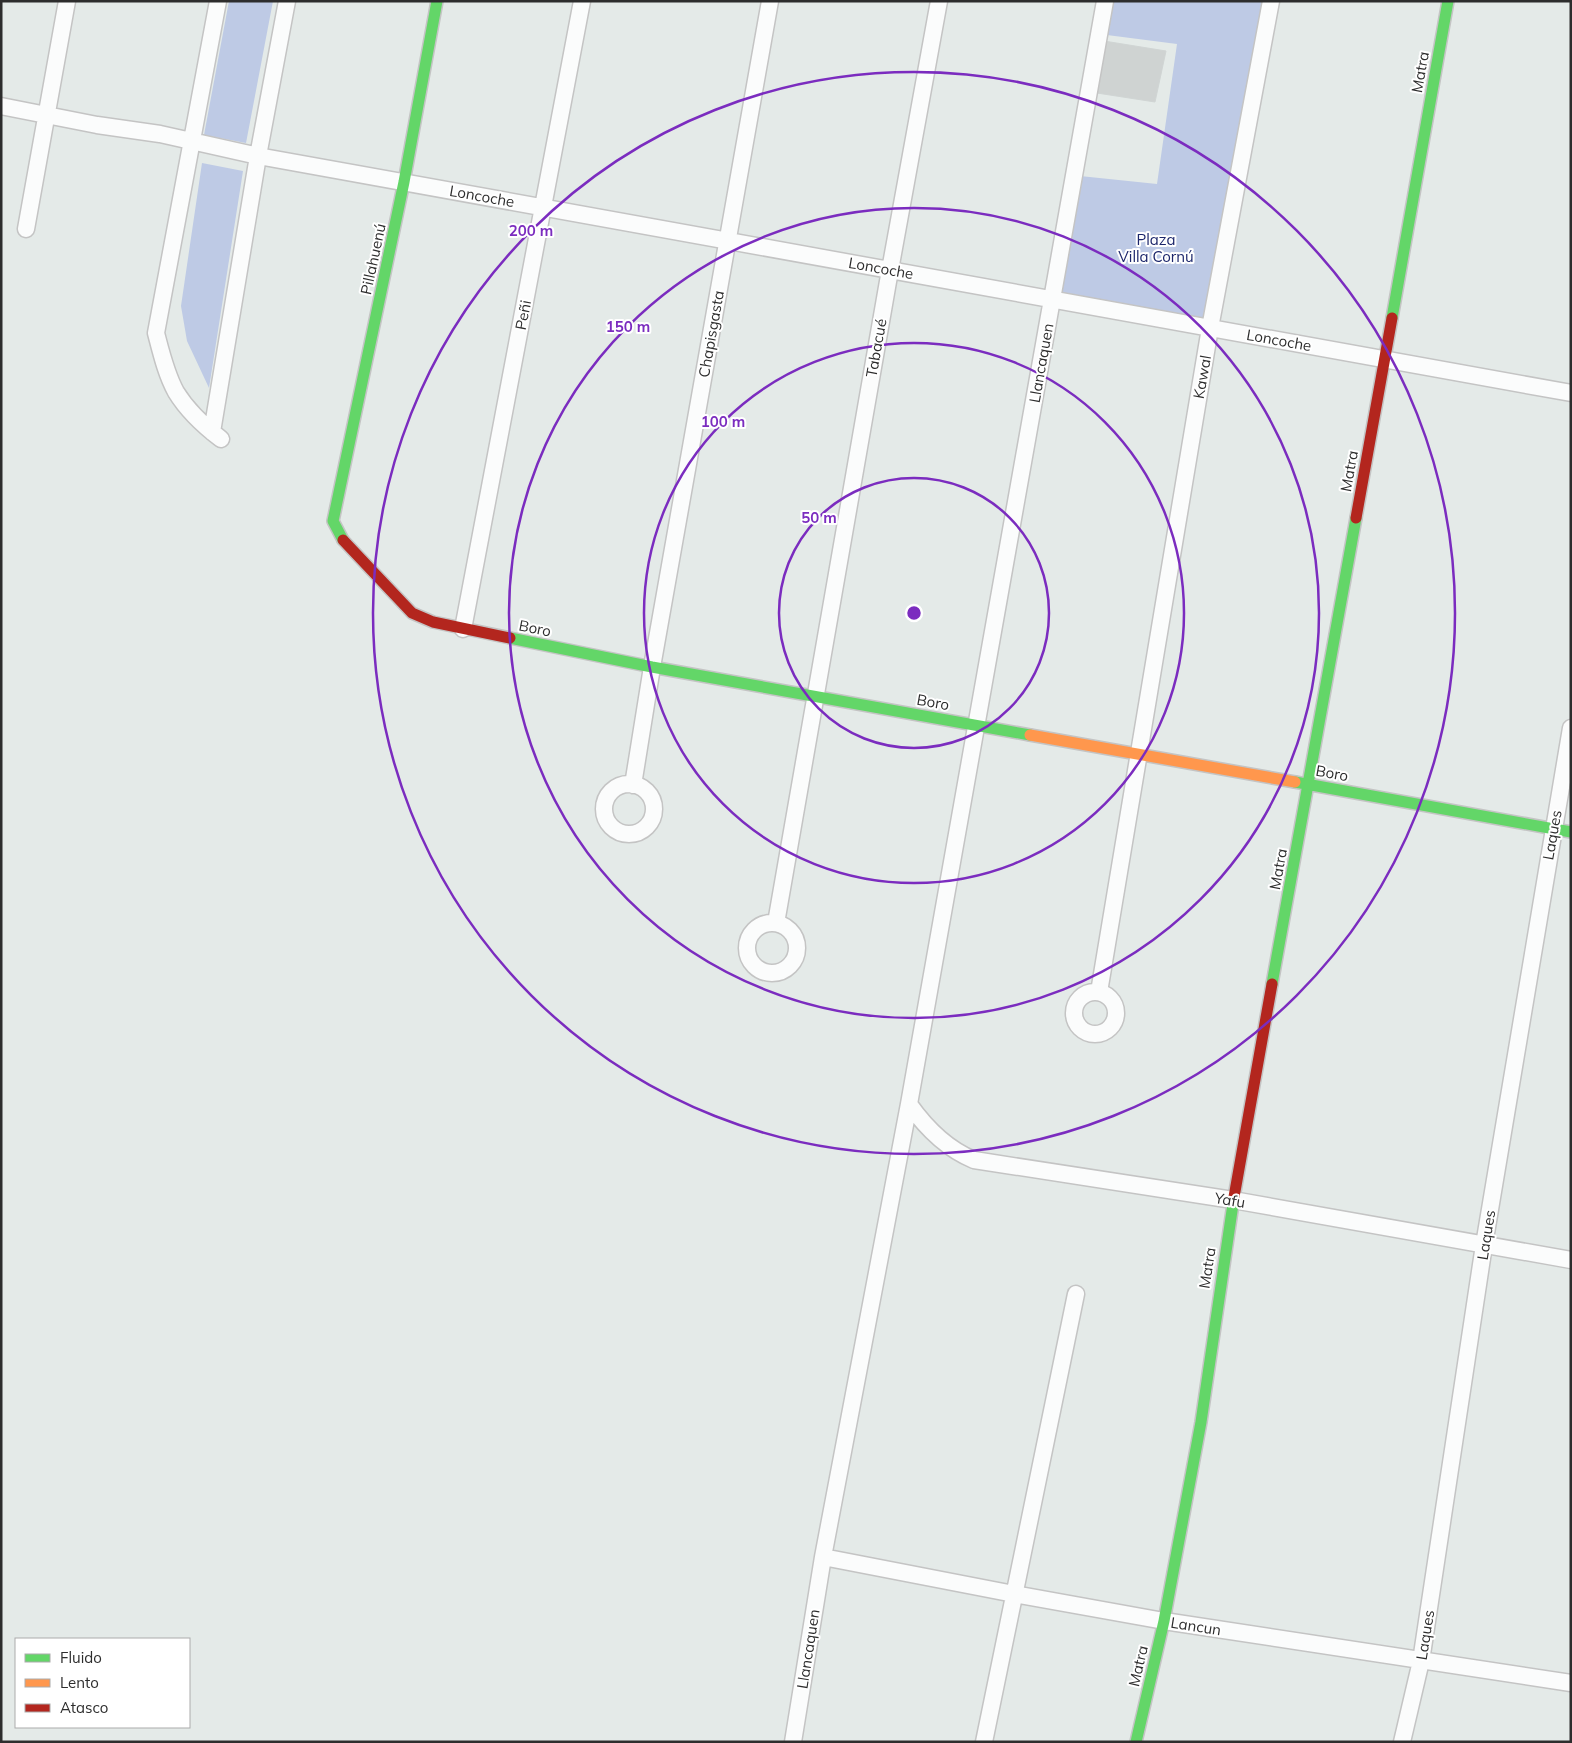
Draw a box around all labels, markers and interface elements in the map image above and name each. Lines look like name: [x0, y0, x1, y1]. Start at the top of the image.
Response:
street label: Matra: [1407, 50, 1433, 94]
street label: Loncoche: [448, 181, 516, 211]
text: 200 m: [509, 221, 553, 240]
street label: Pillahuenú: [356, 222, 390, 296]
park label: Plaza Villa Cornú: [1118, 230, 1194, 266]
street label: Loncoche: [847, 253, 915, 283]
street label: Chapisgasta: [694, 289, 728, 379]
street label: Peñi: [511, 298, 535, 332]
text: 150 m: [606, 317, 650, 336]
street label: Tabacué: [862, 317, 890, 379]
street label: Llancaquen: [1025, 322, 1057, 404]
street label: Loncoche: [1245, 325, 1313, 355]
street label: Kawal: [1189, 354, 1215, 400]
text: 100 m: [701, 412, 745, 431]
street label: Matra: [1336, 449, 1362, 493]
text: 50 m: [801, 508, 837, 527]
centre of rings: [905, 604, 923, 622]
street label: Boro: [517, 616, 553, 640]
street label: Boro: [915, 690, 951, 714]
street label: Boro: [1314, 761, 1350, 785]
street label: Laques: [1538, 809, 1566, 861]
street label: Matra: [1265, 847, 1291, 891]
street label: Yafu: [1212, 1188, 1247, 1212]
street label: Laques: [1473, 1209, 1499, 1261]
street label: Matra: [1194, 1246, 1220, 1290]
street label: Llancaquen: [792, 1608, 824, 1690]
street label: Laques: [1412, 1609, 1438, 1661]
street label: Lancun: [1169, 1613, 1223, 1639]
legend: [15, 1638, 190, 1728]
street label: Matra: [1124, 1644, 1152, 1688]
text: Fluido: [60, 1648, 102, 1667]
text: Lento: [60, 1673, 99, 1692]
text: Atasco: [60, 1698, 108, 1717]

